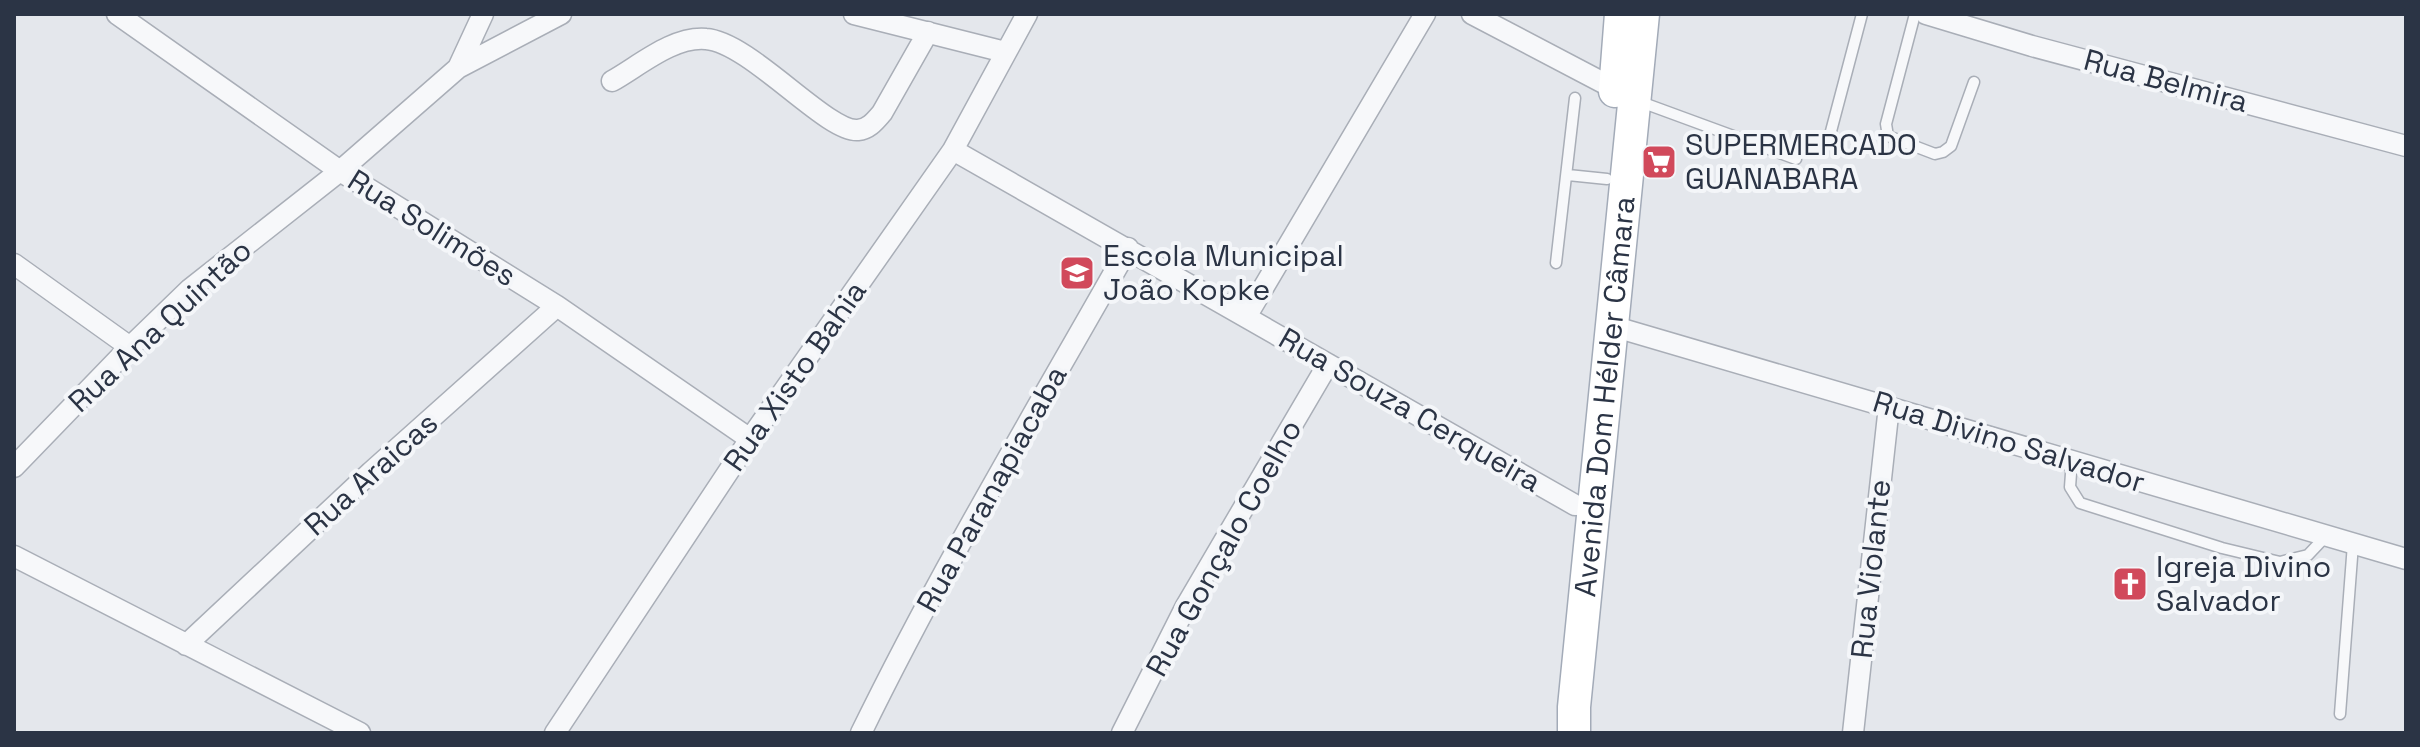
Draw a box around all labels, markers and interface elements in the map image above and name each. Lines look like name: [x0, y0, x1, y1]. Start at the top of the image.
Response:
street label: Rua Belmira: [2080, 40, 2253, 121]
place label: SUPERMERCADO GUANABARA: [1685, 125, 1917, 198]
supermarket icon: SUPERMERCADO GUANABARA: [1640, 143, 1678, 181]
street label: Rua Solimões: [341, 160, 524, 295]
street label: Avenida Dom Hélder Câmara: [1565, 194, 1644, 599]
street label: Rua Ana Quintão: [60, 231, 260, 421]
place label: Escola Municipal João Kopke: [1103, 236, 1344, 309]
school or university icon: Escola Municipal João Kopke: [1058, 254, 1096, 292]
street label: Rua Xisto Bahia: [714, 273, 875, 479]
street label: Rua Souza Cerqueira: [1272, 319, 1548, 501]
street label: Rua Paranapiacaba: [908, 359, 1076, 619]
street label: Rua Divino Salvador: [1868, 382, 2150, 501]
street label: Rua Araicas: [296, 403, 446, 544]
street label: Rua Gonçalo Coelho: [1137, 413, 1310, 683]
street label: Rua Violante: [1842, 477, 1899, 660]
place label: Igreja Divino Salvador: [2156, 547, 2331, 620]
church icon: Igreja Divino Salvador: [2111, 565, 2149, 603]

